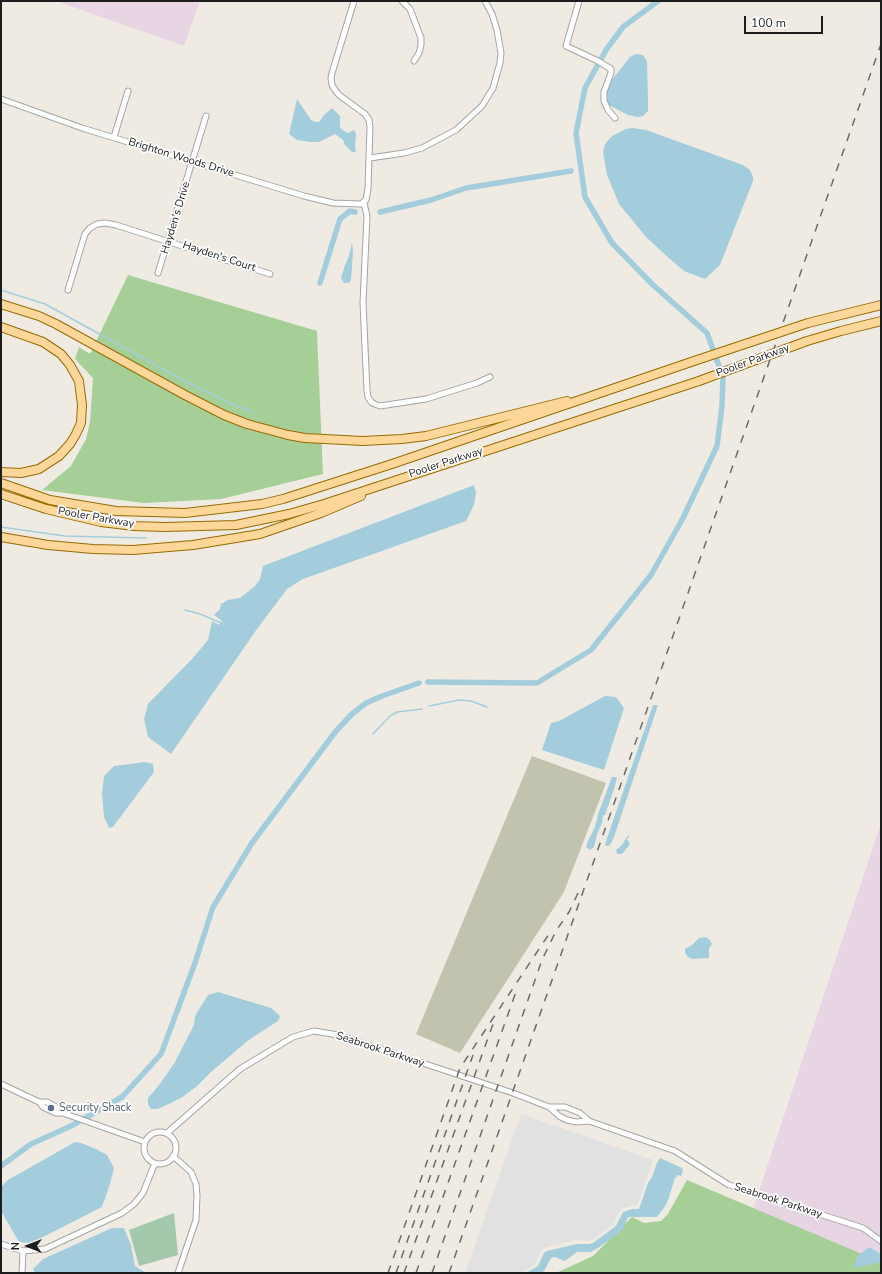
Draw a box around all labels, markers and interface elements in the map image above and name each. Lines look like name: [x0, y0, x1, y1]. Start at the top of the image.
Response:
scale bar: [746, 8, 825, 34]
text: 100 m: [751, 15, 786, 31]
street label: Brighton Woods Drive: [127, 136, 235, 180]
street label: Hayden's Drive: [159, 180, 193, 256]
street label: Hayden's Court: [181, 239, 257, 275]
street label: Pooler Parkway: [715, 342, 791, 380]
street label: Pooler Parkway: [407, 445, 485, 481]
street label: Pooler Parkway: [57, 505, 135, 531]
street label: Seabrook Parkway: [334, 1030, 426, 1070]
place label: Security Shack: [59, 1101, 131, 1115]
marker: Security Shack: [46, 1103, 56, 1113]
street label: Seabrook Parkway: [732, 1181, 824, 1221]
north arrow: [8, 1226, 48, 1266]
text: N: [8, 1242, 23, 1250]

